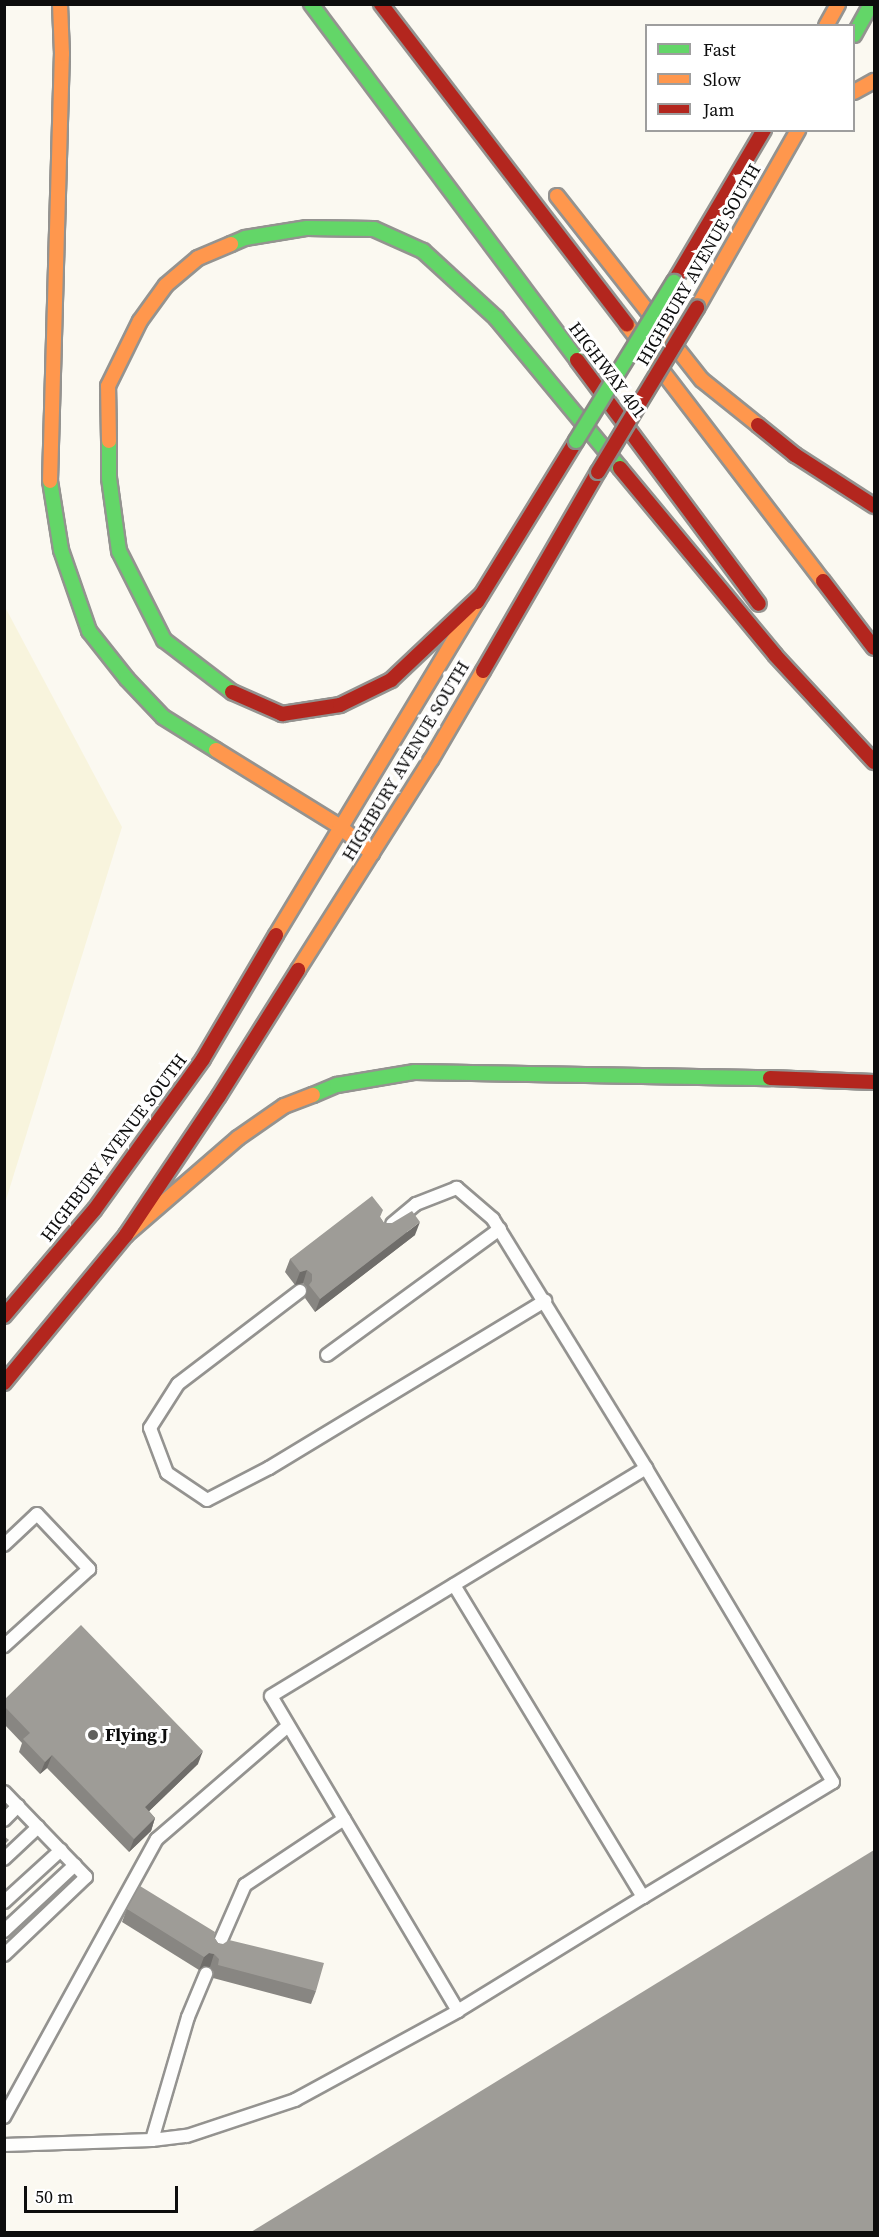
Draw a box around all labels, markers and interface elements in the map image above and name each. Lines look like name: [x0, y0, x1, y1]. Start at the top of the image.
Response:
legend: [645, 24, 855, 132]
text: Fast: [703, 37, 736, 62]
text: Slow: [703, 67, 741, 92]
text: Jam: [703, 97, 735, 122]
street label: HIGHBURY AVENUE SOUTH: [632, 160, 766, 370]
street label: HIGHWAY 401: [564, 318, 650, 422]
street label: HIGHBURY AVENUE SOUTH: [338, 657, 474, 865]
street label: HIGHBURY AVENUE SOUTH: [36, 1050, 192, 1246]
place label: Flying J: [105, 1724, 168, 1746]
marker: Flying J: [86, 1728, 100, 1742]
scale bar: [27, 2174, 182, 2212]
text: 50 m: [35, 2184, 73, 2209]

